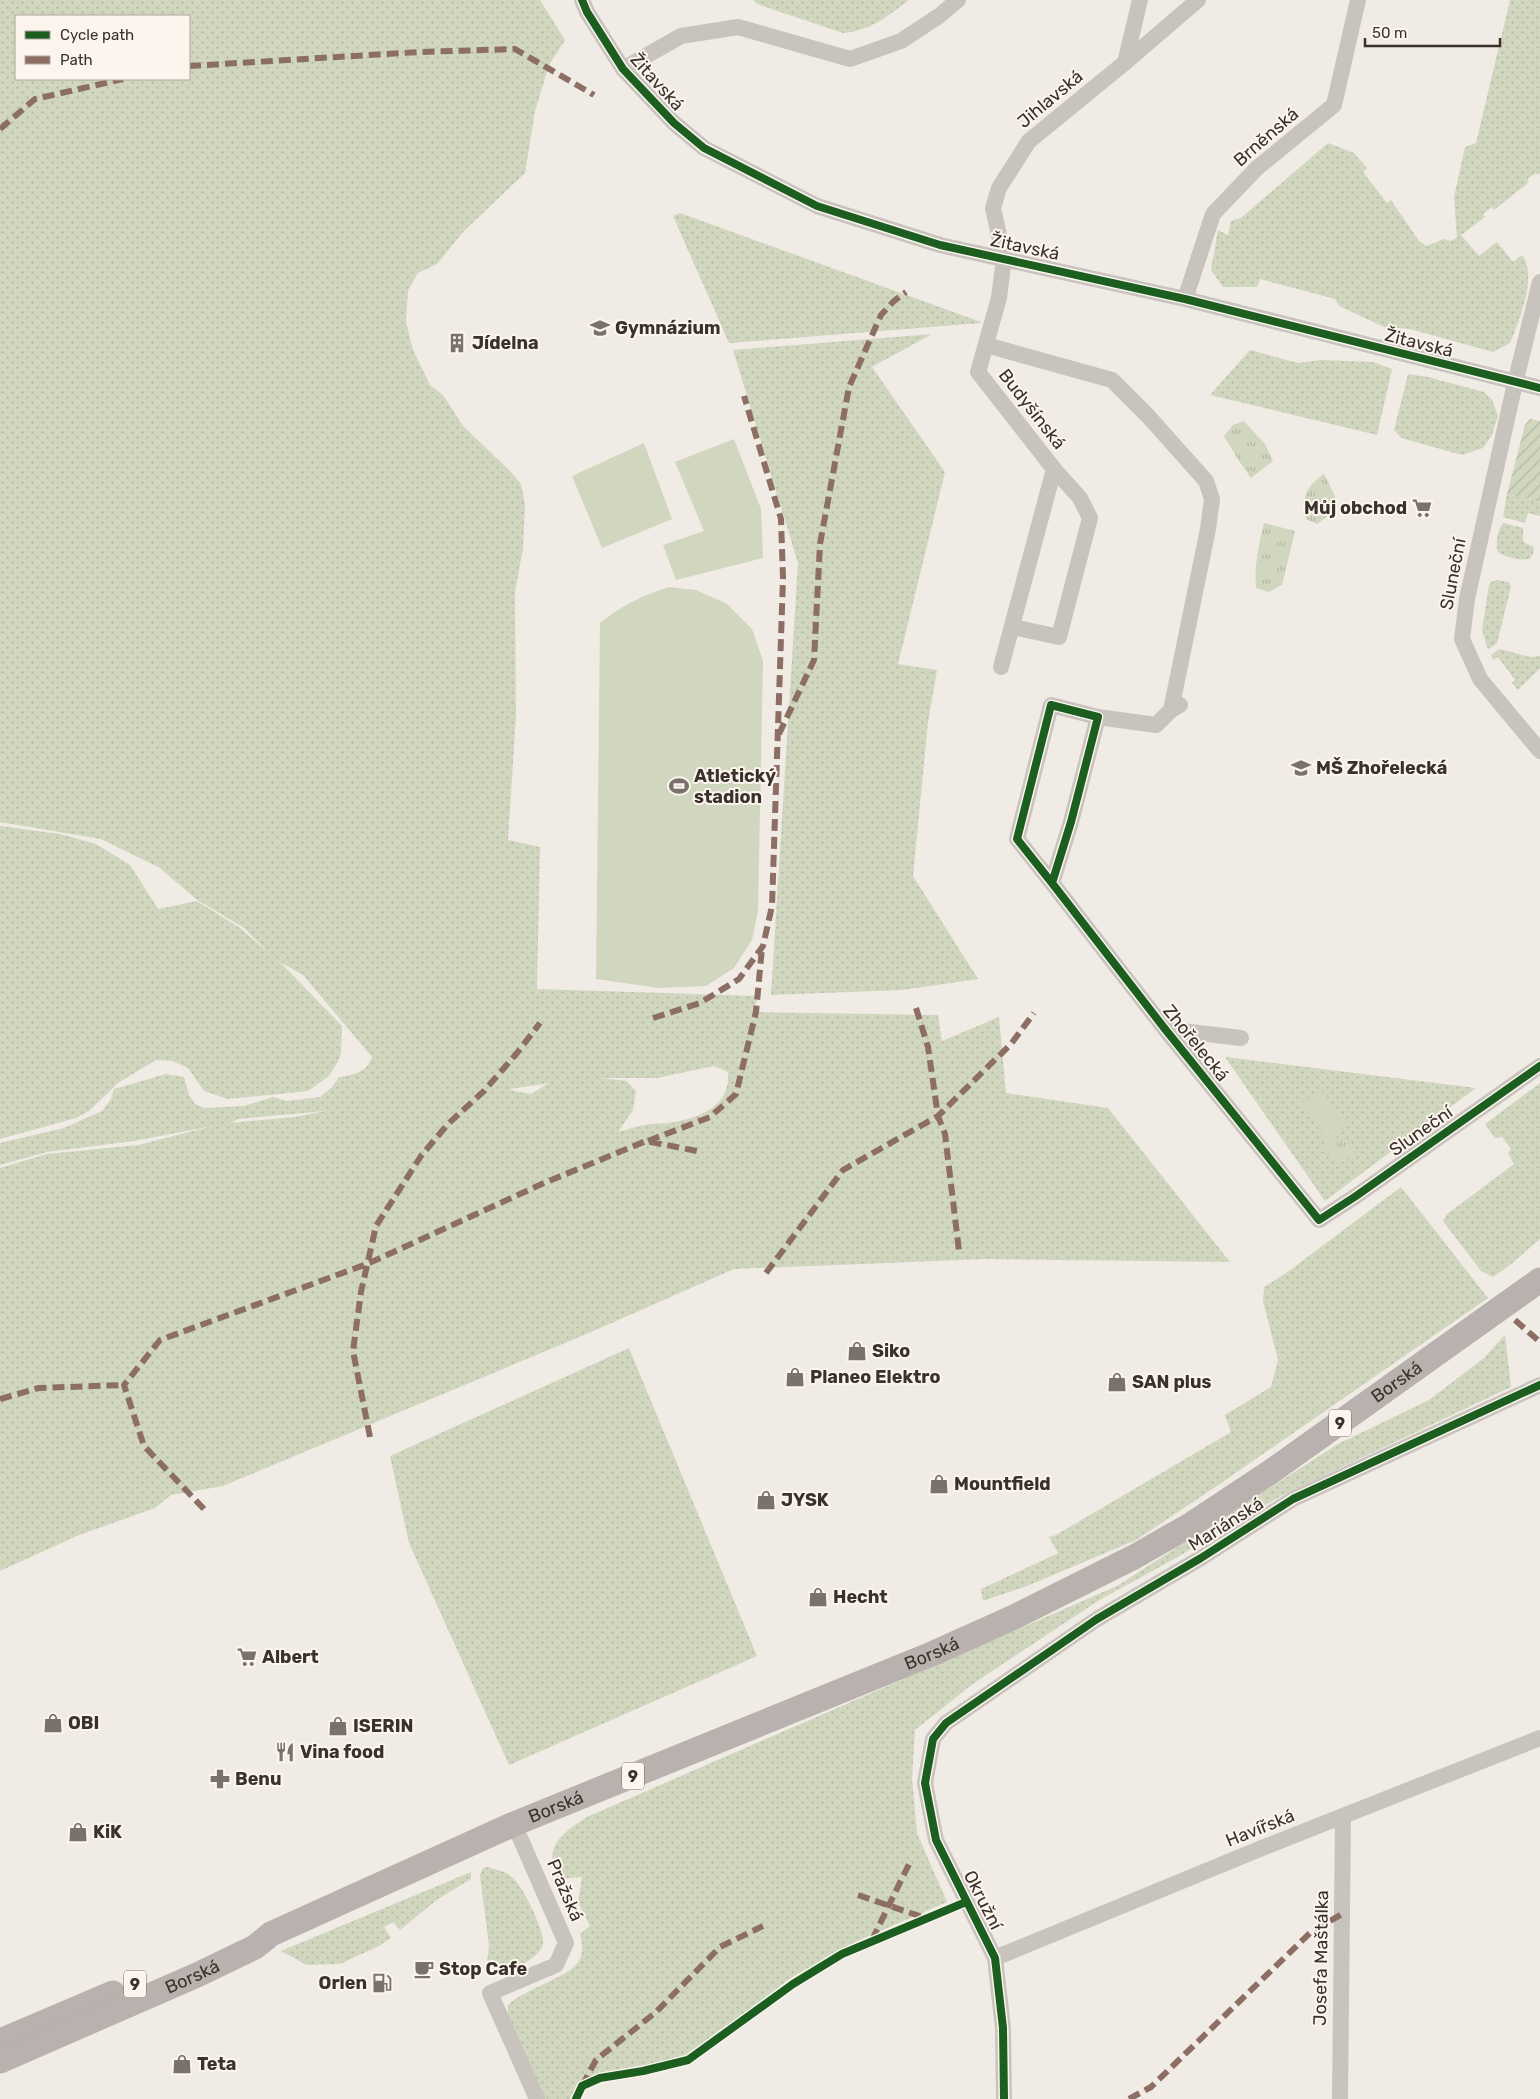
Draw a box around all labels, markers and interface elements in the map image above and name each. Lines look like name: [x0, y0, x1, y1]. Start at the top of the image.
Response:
legend: [15, 15, 190, 80]
scale bar: [1365, 15, 1500, 47]
text: 50 m: [1372, 24, 1407, 42]
text: Cycle path: [60, 26, 134, 44]
street label: Žitavská: [625, 49, 689, 115]
text: Path: [60, 51, 93, 69]
street label: Jihlavská: [1013, 65, 1087, 133]
street label: Brněnská: [1229, 103, 1303, 171]
street label: Žitavská: [989, 229, 1061, 265]
school or university icon: Gymnázium: [589, 317, 611, 339]
place label: Gymnázium: [615, 317, 721, 339]
street label: Žitavská: [1382, 324, 1456, 362]
building icon: Jídelna: [446, 332, 468, 354]
place label: Jídelna: [472, 332, 539, 354]
street label: Budyšínská: [994, 364, 1070, 454]
place label: Můj obchod: [1304, 497, 1407, 519]
supermarket icon: Můj obchod: [1411, 497, 1433, 519]
street label: Sluneční: [1435, 535, 1471, 612]
school or university icon: MŠ Zhořelecká: [1290, 757, 1312, 779]
place label: MŠ Zhořelecká: [1316, 757, 1447, 779]
place label: Atletický stadion: [694, 765, 776, 808]
sports icon: Atletický stadion: [668, 775, 690, 797]
street label: Zhořelecká: [1158, 1000, 1234, 1086]
street label: Sluneční: [1385, 1100, 1458, 1161]
shop icon: Siko: [846, 1340, 868, 1362]
place label: Siko: [872, 1340, 910, 1362]
street label: Borská: [1367, 1356, 1427, 1408]
shop icon: Planeo Elektro: [784, 1366, 806, 1388]
place label: Planeo Elektro: [810, 1366, 940, 1388]
shop icon: SAN plus: [1106, 1371, 1128, 1393]
place label: SAN plus: [1132, 1371, 1211, 1393]
road number: 9: [1329, 1410, 1351, 1436]
shop icon: Mountfield: [928, 1473, 950, 1495]
place label: Mountfield: [954, 1473, 1051, 1495]
shop icon: JYSK: [755, 1489, 777, 1511]
place label: JYSK: [781, 1489, 829, 1511]
street label: Mariánská: [1184, 1492, 1268, 1556]
shop icon: Hecht: [807, 1586, 829, 1608]
place label: Hecht: [833, 1586, 888, 1608]
street label: Borská: [901, 1632, 963, 1675]
supermarket icon: Albert: [236, 1646, 258, 1668]
place label: Albert: [262, 1646, 319, 1668]
shop icon: OBI: [42, 1712, 64, 1734]
place label: OBI: [68, 1712, 99, 1734]
shop icon: ISERIN: [327, 1715, 349, 1737]
place label: ISERIN: [353, 1715, 413, 1737]
restaurant icon: Vina food: [274, 1741, 296, 1763]
place label: Vina food: [300, 1741, 384, 1763]
road number: 9: [622, 1762, 644, 1790]
pharmacy icon: Benu: [209, 1768, 231, 1790]
place label: Benu: [235, 1768, 281, 1790]
street label: Borská: [525, 1786, 587, 1828]
street label: Havířská: [1223, 1804, 1297, 1852]
shop icon: KiK: [67, 1821, 89, 1843]
place label: KiK: [93, 1821, 122, 1843]
street label: Pražská: [542, 1856, 588, 1924]
street label: Okružní: [959, 1867, 1008, 1935]
street label: Josefa Maštálka: [1309, 1890, 1333, 2026]
street label: Borská: [162, 1955, 223, 1999]
cafe icon: Stop Cafe: [413, 1958, 435, 1980]
place label: Stop Cafe: [439, 1958, 528, 1980]
road number: 9: [124, 1970, 146, 1998]
place label: Orlen: [319, 1972, 367, 1994]
fuel station icon: Orlen: [371, 1972, 393, 1994]
shop icon: Teta: [171, 2053, 193, 2075]
place label: Teta: [197, 2053, 236, 2075]

